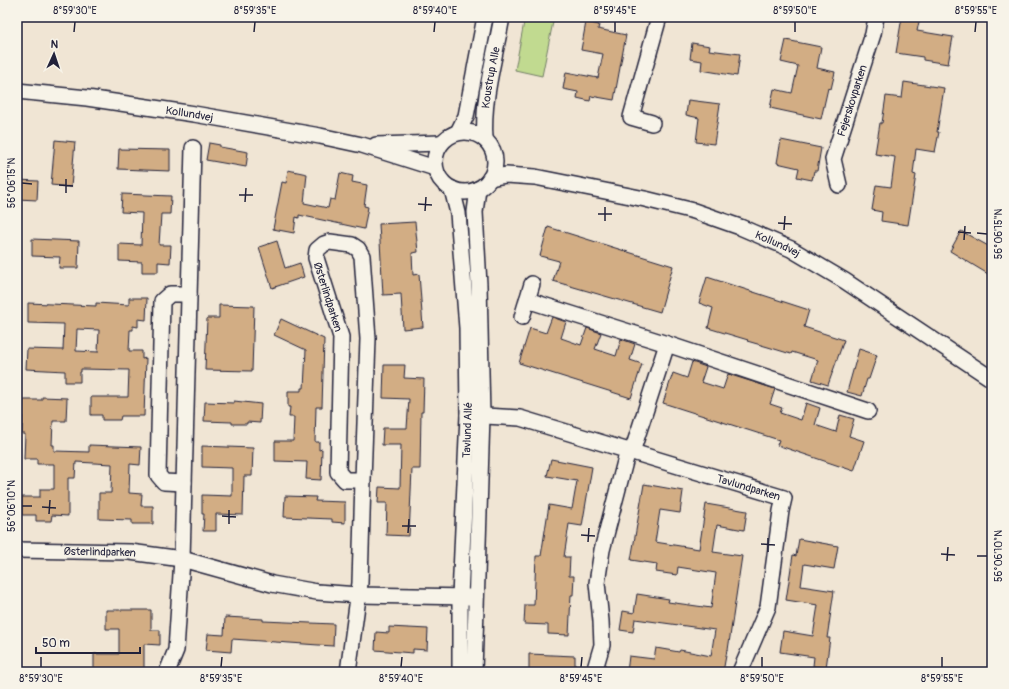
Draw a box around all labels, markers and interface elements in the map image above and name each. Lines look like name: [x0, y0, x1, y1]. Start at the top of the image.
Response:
text: 8°59'30"E: [53, 5, 97, 17]
text: 8°59'35"E: [234, 5, 276, 17]
text: 8°59'40"E: [413, 5, 457, 17]
text: 8°59'45"E: [594, 5, 636, 17]
text: 8°59'50"E: [773, 5, 817, 17]
text: 8°59'55"E: [955, 5, 997, 17]
north arrow: [34, 34, 74, 74]
text: N: [50, 38, 59, 51]
street label: Koustrup Alle: [479, 45, 503, 109]
street label: Fejerskovparken: [835, 63, 870, 138]
street label: Kollundvej: [165, 104, 214, 124]
text: 56°06'15"N: [6, 158, 18, 208]
text: 56°06'15"N: [993, 209, 1005, 259]
street label: Kollundvej: [753, 228, 802, 260]
street label: Østerlindparken: [311, 261, 345, 333]
street label: Tavlund Allé: [460, 402, 475, 458]
street label: Tavlundparken: [715, 472, 782, 504]
text: 56°06'10"N: [6, 480, 18, 532]
text: 56°06'10"N: [993, 530, 1005, 582]
street label: Østerlindparken: [64, 545, 137, 560]
scale bar: [36, 629, 140, 655]
text: 50 m: [42, 636, 70, 651]
text: 8°59'30"E: [19, 673, 63, 685]
text: 8°59'35"E: [200, 673, 242, 685]
text: 8°59'40"E: [379, 673, 423, 685]
text: 8°59'45"E: [560, 673, 602, 685]
text: 8°59'50"E: [740, 673, 784, 685]
text: 8°59'55"E: [921, 673, 963, 685]

